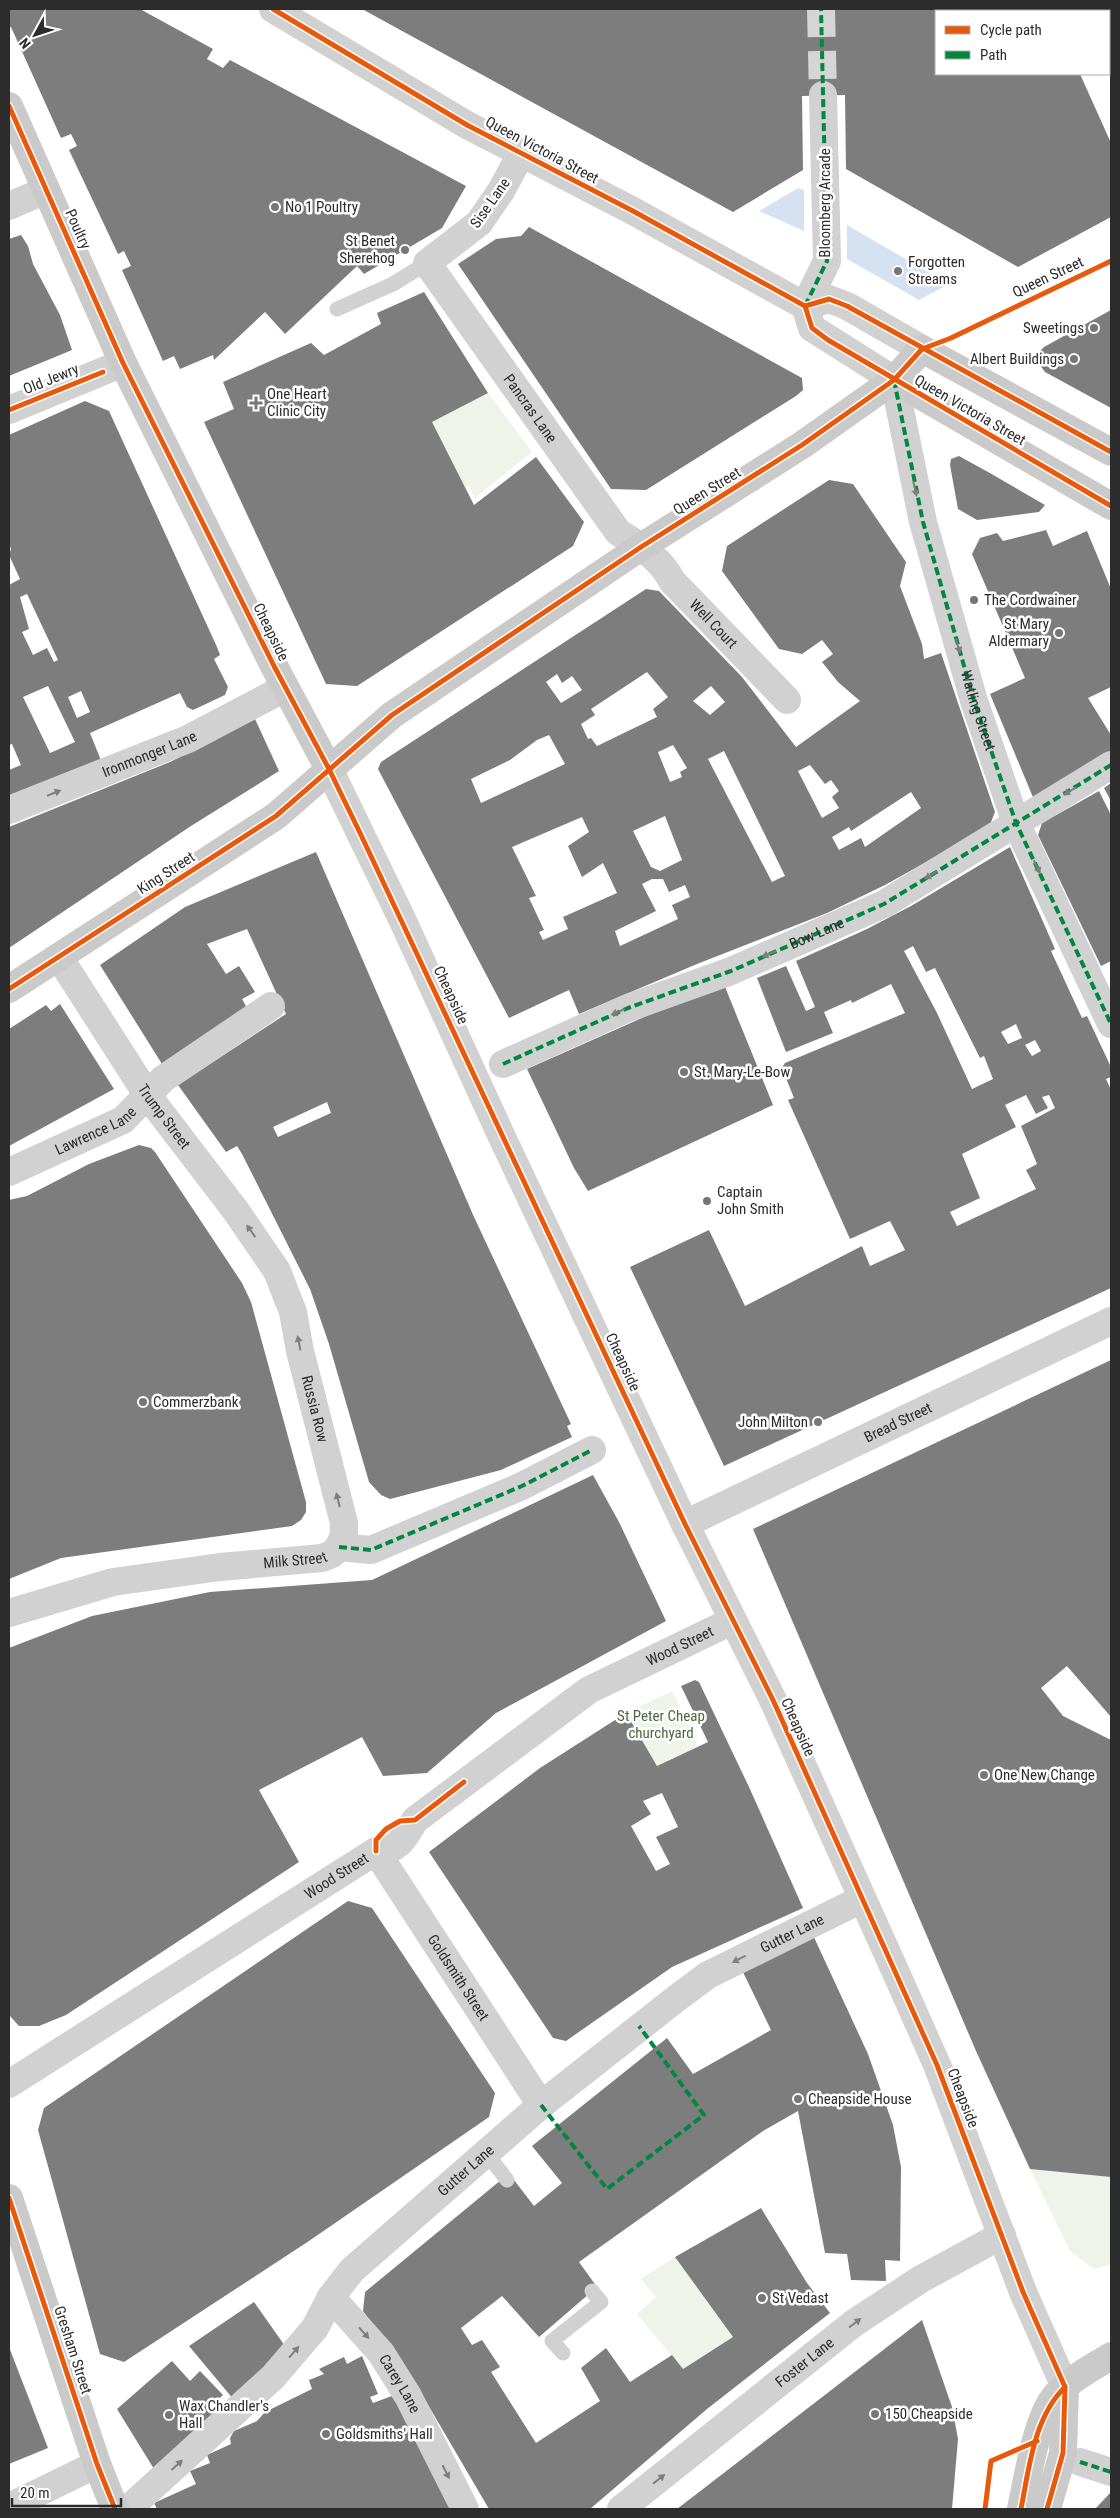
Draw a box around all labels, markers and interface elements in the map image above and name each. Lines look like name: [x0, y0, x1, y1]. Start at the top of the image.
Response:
north arrow: [10, 10, 60, 60]
legend: [935, 10, 1110, 75]
text: Cycle path: [980, 21, 1042, 39]
text: N: [16, 35, 34, 52]
text: Path: [980, 46, 1007, 64]
street label: Queen Victoria Street: [482, 113, 602, 187]
street label: Bloomberg Arcade: [816, 148, 834, 258]
street label: Sise Lane: [466, 174, 514, 232]
place label: No 1 Poultry: [285, 198, 358, 216]
marker: No 1 Poultry: [269, 201, 281, 213]
street label: Poultry: [61, 206, 95, 252]
place label: St Benet Sherehog: [339, 232, 395, 267]
marker: St Benet Sherehog: [399, 244, 411, 256]
place label: Forgotten Streams: [908, 253, 965, 288]
street label: Queen Street: [1010, 253, 1086, 301]
marker: Forgotten Streams: [892, 265, 904, 277]
place label: Sweetings: [1023, 319, 1084, 337]
marker: Sweetings: [1088, 322, 1100, 334]
place label: Albert Buildings: [970, 350, 1064, 368]
marker: Albert Buildings: [1068, 353, 1080, 365]
street label: Old Jewry: [21, 360, 81, 398]
street label: Pancras Lane: [500, 371, 561, 446]
street label: Queen Victoria Street: [911, 371, 1029, 449]
place label: One Heart Clinic City: [267, 385, 327, 420]
marker: One Heart Clinic City: [249, 396, 263, 410]
street label: Queen Street: [670, 463, 744, 519]
one-way arrow: [911, 482, 919, 497]
place label: The Cordwainer: [984, 591, 1077, 609]
marker: The Cordwainer: [968, 594, 980, 606]
street label: Well Court: [686, 596, 741, 652]
street label: Cheapside: [249, 600, 293, 664]
place label: St Mary Aldermary: [988, 615, 1049, 650]
marker: St Mary Aldermary: [1053, 627, 1065, 639]
one-way arrow: [955, 638, 963, 653]
street label: Watling Street: [957, 668, 999, 753]
street label: Ironmonger Lane: [99, 727, 200, 781]
one-way arrow: [1063, 786, 1076, 795]
one-way arrow: [47, 789, 62, 797]
street label: King Street: [134, 848, 198, 898]
one-way arrow: [1033, 860, 1041, 875]
one-way arrow: [924, 871, 937, 880]
street label: Bow Lane: [787, 914, 847, 953]
one-way arrow: [762, 950, 776, 958]
street label: Cheapside: [430, 963, 472, 1027]
one-way arrow: [611, 1009, 625, 1017]
place label: St. Mary-Le-Bow: [694, 1063, 790, 1081]
marker: St. Mary-Le-Bow: [678, 1066, 690, 1078]
street label: Trump Street: [134, 1081, 194, 1152]
street label: Lawrence Lane: [52, 1103, 140, 1159]
place label: Captain John Smith: [717, 1183, 784, 1218]
marker: Captain John Smith: [701, 1195, 713, 1207]
one-way arrow: [245, 1225, 256, 1238]
street label: Cheapside: [602, 1330, 644, 1394]
one-way arrow: [294, 1334, 302, 1350]
street label: Russia Row: [298, 1374, 332, 1445]
place label: Commerzbank: [153, 1393, 239, 1411]
marker: Commerzbank: [137, 1396, 149, 1408]
street label: Bread Street: [861, 1399, 935, 1446]
place label: John Milton: [738, 1413, 808, 1431]
marker: John Milton: [812, 1416, 824, 1428]
one-way arrow: [334, 1493, 342, 1508]
street label: Milk Street: [263, 1548, 330, 1572]
street label: Wood Street: [643, 1622, 716, 1670]
street label: Cheapside: [777, 1695, 819, 1759]
park label: St Peter Cheap churchyard: [617, 1707, 705, 1742]
place label: One New Change: [994, 1766, 1095, 1784]
marker: One New Change: [978, 1769, 990, 1781]
street label: Wood Street: [301, 1849, 372, 1903]
street label: Gutter Lane: [757, 1910, 827, 1957]
street label: Goldsmith Street: [424, 1931, 493, 2024]
one-way arrow: [732, 1955, 747, 1963]
street label: Cheapside: [943, 2066, 983, 2130]
place label: Cheapside House: [808, 2090, 912, 2108]
marker: Cheapside House: [792, 2093, 804, 2105]
street label: Gutter Lane: [434, 2141, 498, 2200]
place label: St Vedast: [772, 2289, 829, 2307]
marker: St Vedast: [756, 2292, 768, 2304]
street label: Gresham Street: [50, 2304, 96, 2396]
one-way arrow: [848, 2318, 862, 2328]
one-way arrow: [358, 2326, 369, 2339]
street label: Foster Lane: [772, 2334, 837, 2391]
one-way arrow: [289, 2346, 300, 2359]
street label: Carey Lane: [375, 2351, 424, 2416]
place label: Wax Chandler's Hall: [179, 2397, 269, 2432]
place label: 150 Cheapside: [885, 2405, 973, 2423]
marker: 150 Cheapside: [869, 2408, 881, 2420]
marker: Wax Chandler's Hall: [163, 2409, 175, 2421]
place label: Goldsmiths' Hall: [336, 2425, 433, 2443]
marker: Goldsmiths' Hall: [320, 2428, 332, 2440]
one-way arrow: [171, 2459, 183, 2471]
one-way arrow: [442, 2465, 450, 2479]
one-way arrow: [652, 2473, 665, 2484]
scale bar: [12, 2476, 121, 2508]
text: 20 m: [20, 2484, 50, 2502]

